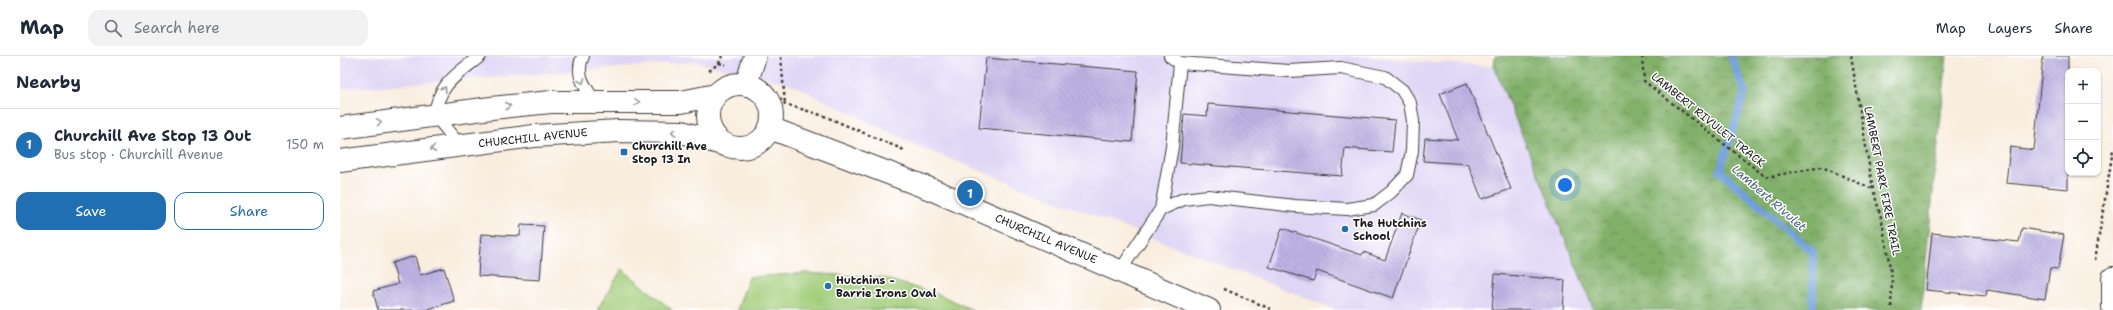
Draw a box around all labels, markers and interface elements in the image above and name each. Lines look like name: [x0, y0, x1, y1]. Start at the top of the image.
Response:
search box: [88, 10, 368, 46]
text: Map: [20, 15, 64, 40]
icon: search: [102, 17, 124, 39]
text: Search here: [134, 18, 220, 38]
text: Map: [1936, 19, 1966, 37]
text: Layers: [1988, 19, 2032, 37]
text: Share: [2054, 19, 2093, 37]
map controls: [2065, 68, 2101, 176]
button: +: [2065, 68, 2101, 104]
street label: LAMBERT RIVULET TRACK: [1648, 69, 1768, 171]
text: Nearby: [16, 71, 81, 93]
one-way arrow: [578, 77, 586, 84]
one-way arrow: [439, 87, 446, 94]
one-way arrow: [634, 98, 640, 106]
one-way arrow: [505, 102, 511, 111]
button: −: [2065, 104, 2101, 140]
street label: LAMBERT PARK FIRE TRAIL: [1860, 105, 1904, 257]
one-way arrow: [376, 118, 382, 127]
street label: CHURCHILL AVENUE: [478, 125, 588, 151]
text: Churchill Ave Stop 13 Out: [54, 126, 251, 146]
one-way arrow: [671, 128, 677, 136]
text: 1: [26, 136, 32, 153]
text: 150 m: [286, 136, 324, 153]
place label: Churchill Ave Stop 13 In: [632, 139, 708, 167]
button: locate: [2065, 140, 2101, 176]
one-way arrow: [430, 144, 436, 153]
text: Bus stop · Churchill Avenue: [54, 146, 223, 163]
marker: Churchill Ave Stop 13 In: [619, 147, 629, 157]
water label: Lambert Rivulet: [1728, 161, 1810, 235]
your location: [1555, 175, 1575, 195]
pin: 1: [957, 178, 983, 208]
button: Save: [16, 192, 166, 230]
button: Share: [174, 192, 324, 230]
street label: CHURCHILL AVENUE: [993, 211, 1099, 267]
place label: The Hutchins School: [1353, 216, 1427, 244]
marker: The Hutchins School: [1340, 224, 1350, 234]
place label: Hutchins - Barrie Irons Oval: [836, 273, 937, 301]
marker: Hutchins - Barrie Irons Oval: [823, 281, 833, 291]

